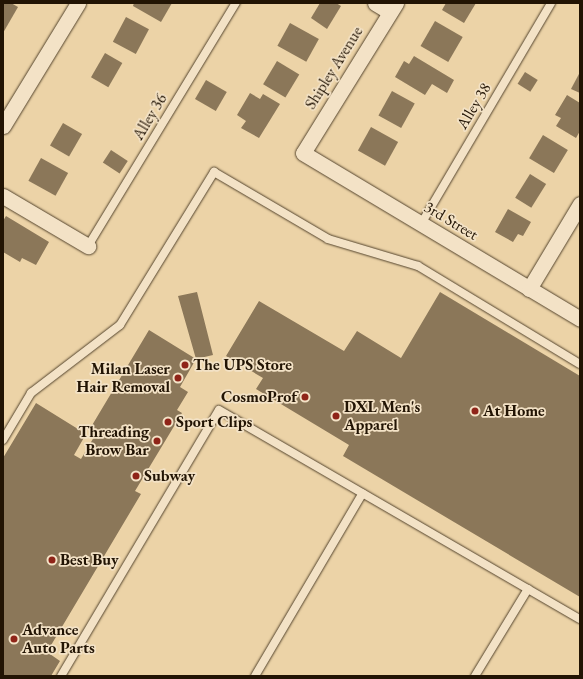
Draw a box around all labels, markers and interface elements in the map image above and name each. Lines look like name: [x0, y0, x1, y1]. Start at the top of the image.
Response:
street label: Shipley Avenue: [301, 23, 367, 113]
street label: Alley 38: [453, 79, 495, 133]
street label: Alley 36: [129, 90, 171, 144]
street label: 3rd Street: [421, 197, 481, 245]
place label: The UPS Store: [193, 355, 292, 375]
place label: Milan Laser Hair Removal: [77, 359, 170, 397]
marker: The UPS Store: [180, 360, 190, 370]
marker: Milan Laser Hair Removal: [173, 373, 183, 383]
place label: CosmoProf: [221, 387, 297, 407]
marker: CosmoProf: [300, 392, 310, 402]
place label: DXL Men's Apparel: [344, 397, 420, 435]
place label: At Home: [483, 401, 545, 421]
marker: At Home: [470, 406, 480, 416]
marker: DXL Men's Apparel: [331, 411, 341, 421]
place label: Sport Clips: [176, 412, 252, 432]
marker: Sport Clips: [163, 417, 173, 427]
place label: Threading Brow Bar: [78, 422, 149, 460]
marker: Threading Brow Bar: [152, 436, 162, 446]
place label: Subway: [144, 466, 195, 486]
marker: Subway: [131, 471, 141, 481]
place label: Best Buy: [60, 550, 119, 570]
marker: Best Buy: [47, 555, 57, 565]
place label: Advance Auto Parts: [22, 620, 95, 658]
marker: Advance Auto Parts: [9, 634, 19, 644]

